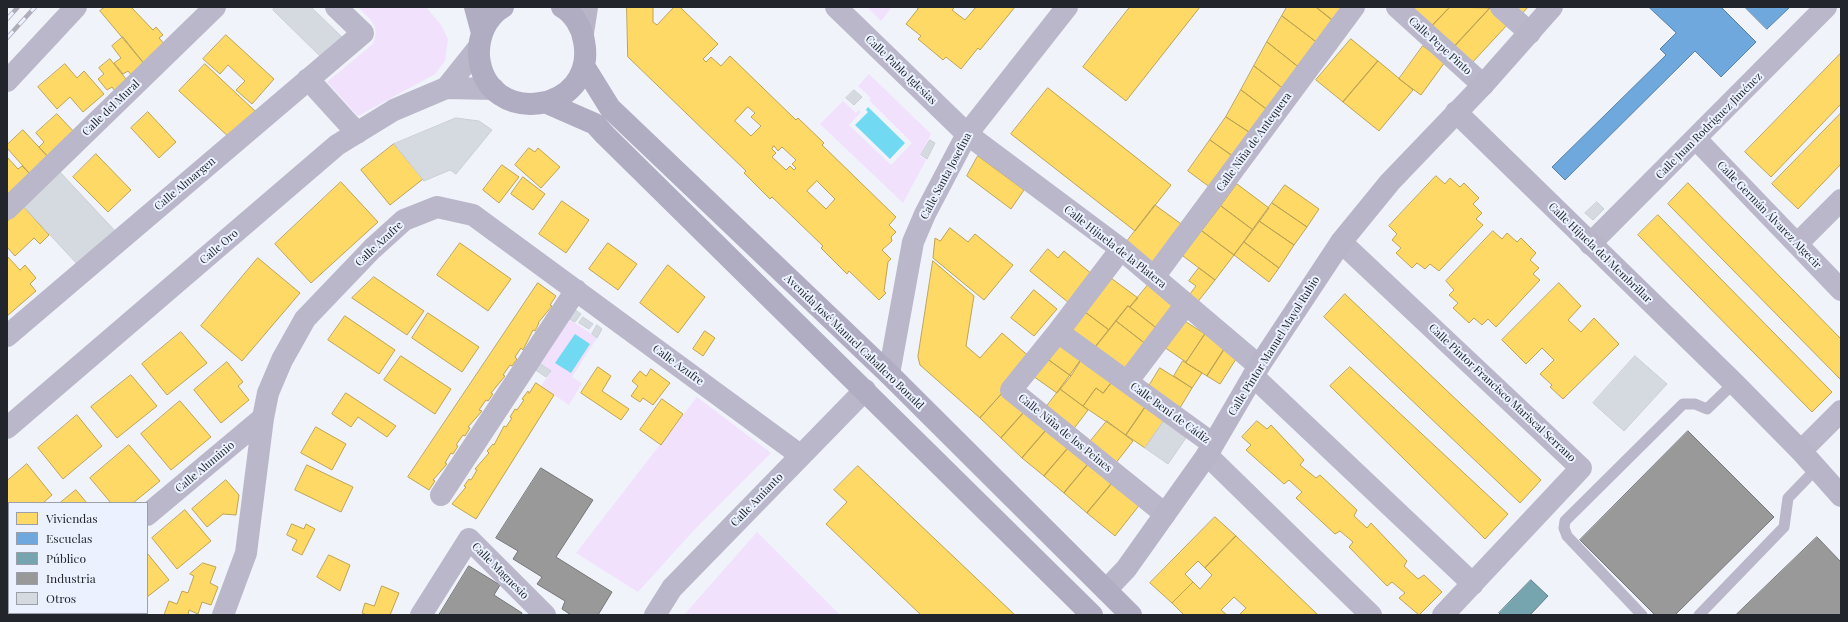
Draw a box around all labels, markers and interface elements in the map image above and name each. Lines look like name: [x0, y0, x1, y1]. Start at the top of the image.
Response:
street label: Calle Pepe Pinto: [1406, 14, 1474, 78]
street label: Calle Pablo Iglesias: [863, 33, 939, 107]
street label: Calle Juan Rodríguez Jiménez: [1653, 70, 1765, 182]
street label: Calle del Mural: [80, 77, 142, 139]
street label: Calle Niña de Antequera: [1214, 90, 1294, 194]
street label: Calle Santa Josefina: [918, 130, 974, 222]
street label: Calle Almargen: [152, 155, 218, 213]
street label: Calle Germán Álvarez Algecir: [1714, 159, 1824, 271]
street label: Calle Hijuela del Membrillar: [1545, 200, 1655, 306]
street label: Calle Hijuela de la Platera: [1061, 203, 1169, 291]
street label: Calle Azufre: [353, 219, 405, 269]
street label: Calle Oro: [197, 227, 241, 267]
street label: Avenida José Manuel Caballero Bonald: [782, 272, 926, 412]
street label: Calle Pintor Manuel Mayol Rubio: [1226, 274, 1322, 418]
street label: Calle Pintor Francisco Mariscal Serrano: [1426, 321, 1578, 465]
street label: Calle Azufre: [650, 342, 706, 388]
street label: Calle Beni de Cádiz: [1128, 380, 1212, 446]
street label: Calle Niña de los Peines: [1015, 391, 1115, 475]
street label: Calle Aluminio: [173, 439, 237, 495]
street label: Calle Amianto: [728, 470, 786, 530]
legend: [8, 502, 148, 614]
text: Viviendas: [46, 510, 98, 526]
text: Escuelas: [46, 530, 92, 546]
street label: Calle Magnesio: [469, 540, 531, 602]
text: Público: [46, 550, 86, 566]
text: Industria: [46, 570, 96, 586]
text: Otros: [46, 590, 76, 606]

